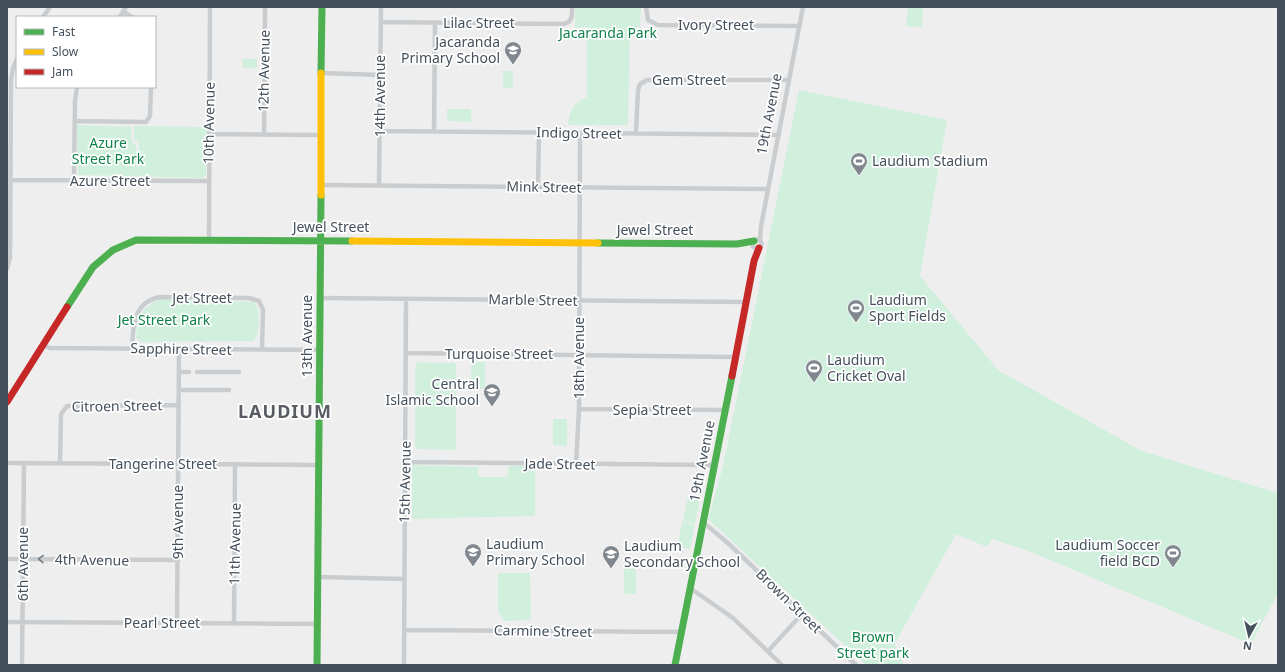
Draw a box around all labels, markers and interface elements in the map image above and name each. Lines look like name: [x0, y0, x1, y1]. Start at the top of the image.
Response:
street label: Lilac Street: [443, 13, 515, 32]
street label: Ivory Street: [678, 15, 754, 34]
legend: [16, 16, 156, 88]
text: Fast: [52, 23, 76, 40]
park label: Jacaranda Park: [557, 23, 657, 42]
street label: 12th Avenue: [253, 29, 274, 112]
place label: Jacaranda Primary School: [401, 32, 500, 67]
school or university icon: Jacaranda Primary School: [503, 40, 523, 65]
text: Slow: [52, 43, 79, 60]
street label: 14th Avenue: [370, 55, 389, 137]
text: Jam: [51, 63, 73, 80]
street label: Gem Street: [652, 70, 726, 89]
street label: 19th Avenue: [751, 71, 786, 156]
street label: 10th Avenue: [198, 81, 219, 164]
street label: Indigo Street: [536, 122, 622, 143]
park label: Azure Street Park: [72, 133, 145, 168]
sports icon: Laudium Stadium: [849, 151, 869, 176]
place label: Laudium Stadium: [872, 151, 988, 170]
street label: Azure Street: [70, 171, 150, 190]
street label: Mink Street: [506, 176, 582, 197]
street label: Jewel Street: [291, 217, 369, 236]
street label: Jewel Street: [615, 220, 693, 239]
street label: Jet Street: [170, 288, 232, 307]
street label: Marble Street: [488, 289, 578, 310]
place label: Laudium Sport Fields: [869, 290, 946, 325]
street label: 13th Avenue: [297, 295, 316, 377]
sports icon: Laudium Sport Fields: [846, 298, 866, 323]
park label: Jet Street Park: [116, 310, 211, 329]
street label: 18th Avenue: [569, 317, 588, 399]
street label: Sapphire Street: [130, 338, 232, 359]
street label: Turquoise Street: [445, 344, 553, 363]
place label: Laudium Cricket Oval: [827, 350, 906, 385]
sports icon: Laudium Cricket Oval: [804, 358, 824, 383]
place label: Central Islamic School: [385, 374, 479, 409]
school or university icon: Central Islamic School: [482, 382, 502, 407]
street label: Citroen Street: [71, 395, 163, 416]
district label: LAUDIUM: [238, 399, 332, 423]
street label: Sepia Street: [613, 400, 691, 419]
street label: 19th Avenue: [684, 418, 719, 503]
street label: 15th Avenue: [394, 440, 415, 523]
street label: Jade Street: [522, 453, 596, 474]
street label: Tangerine Street: [109, 454, 217, 473]
street label: 9th Avenue: [168, 485, 187, 559]
street label: 11th Avenue: [224, 502, 245, 585]
street label: 6th Avenue: [13, 527, 32, 601]
place label: Laudium Primary School: [486, 534, 585, 569]
place label: Laudium Soccer field BCD: [1055, 535, 1160, 570]
place label: Laudium Secondary School: [624, 536, 740, 571]
school or university icon: Laudium Primary School: [463, 542, 483, 567]
sports icon: Laudium Soccer field BCD: [1163, 543, 1183, 568]
school or university icon: Laudium Secondary School: [601, 544, 621, 569]
street label: 4th Avenue: [55, 549, 130, 570]
one-way arrow: [38, 555, 44, 563]
street label: Brown Street: [752, 564, 827, 637]
street label: Pearl Street: [124, 613, 200, 632]
north arrow: [1229, 616, 1269, 656]
street label: Carmine Street: [494, 620, 592, 641]
park label: Brown Street park: [837, 627, 910, 662]
text: N: [1242, 638, 1253, 654]

